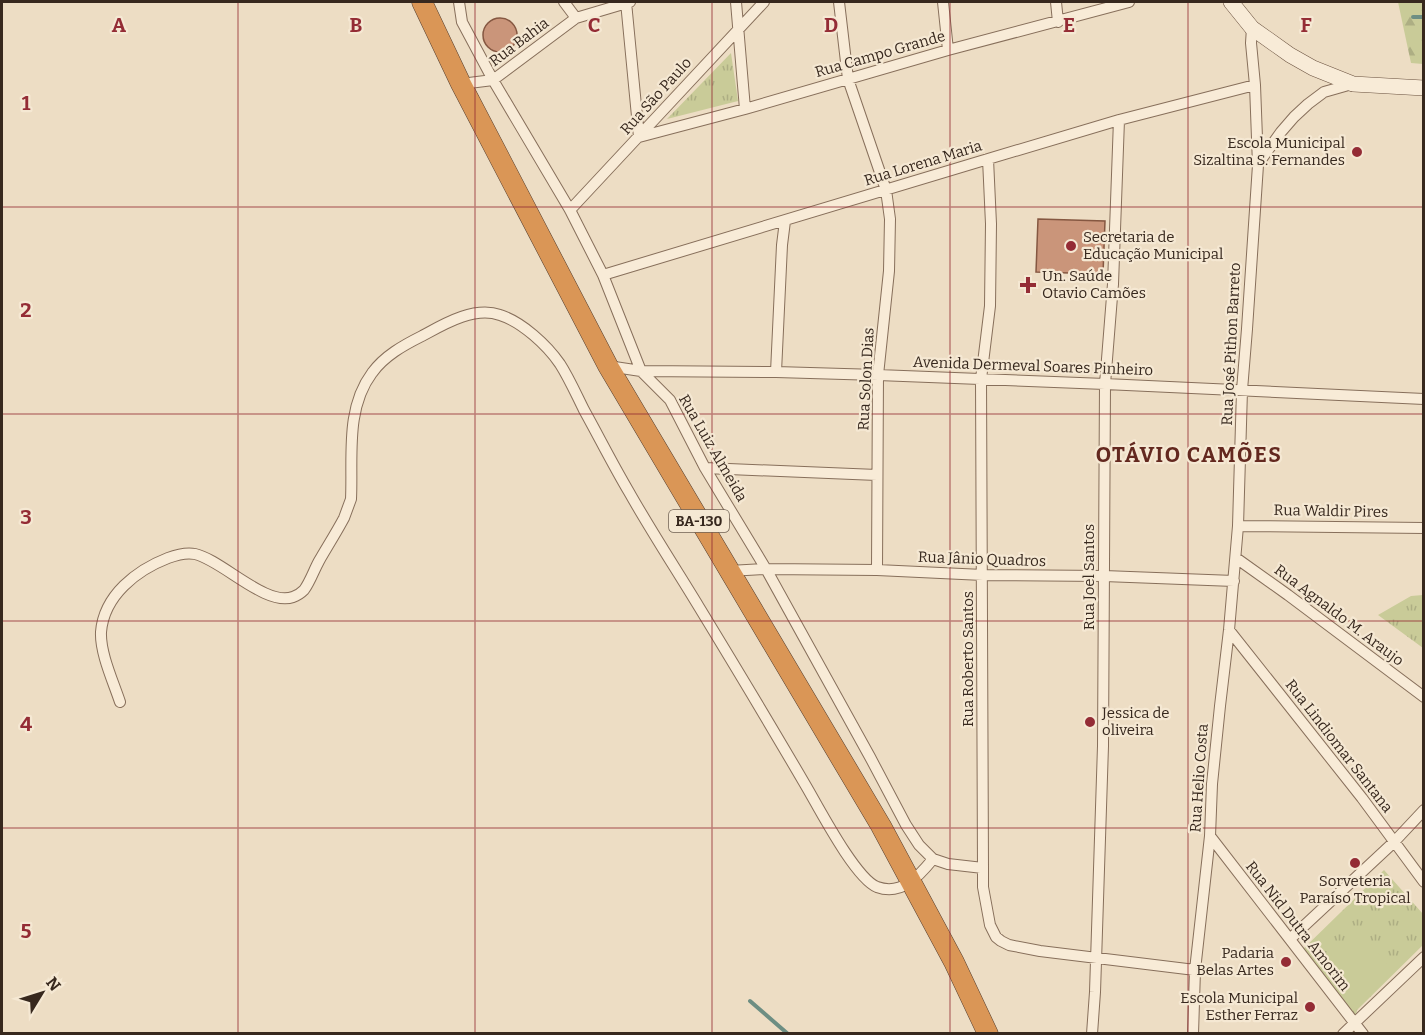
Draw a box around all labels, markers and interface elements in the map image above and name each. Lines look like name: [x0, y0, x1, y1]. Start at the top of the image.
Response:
text: A: [112, 13, 127, 37]
text: B: [350, 13, 363, 37]
text: C: [588, 13, 600, 37]
text: D: [824, 13, 838, 37]
text: E: [1063, 13, 1075, 37]
text: F: [1300, 13, 1312, 37]
street label: Rua Bahia: [486, 14, 552, 70]
street label: Rua Campo Grande: [813, 27, 947, 81]
street label: Rua São Paulo: [617, 54, 695, 138]
text: 1: [22, 91, 31, 115]
place label: Escola Municipal Sizaltina S. Fernandes: [1193, 134, 1345, 169]
street label: Rua Lorena Maria: [862, 137, 984, 189]
marker: Escola Municipal Sizaltina S. Fernandes: [1350, 145, 1364, 159]
place label: Secretaria de Educação Municipal: [1083, 228, 1223, 263]
marker: Secretaria de Educação Municipal: [1064, 239, 1078, 253]
street label: Rua José Pithon Barreto: [1218, 262, 1244, 426]
place label: Un. Saúde Otavio Camões: [1042, 267, 1146, 302]
marker: Un. Saúde Otavio Camões: [1019, 276, 1037, 294]
text: 2: [20, 298, 32, 322]
street label: Rua Solon Dias: [854, 327, 878, 431]
street label: Avenida Dermeval Soares Pinheiro: [913, 353, 1153, 379]
street label: Rua Luiz Almeida: [675, 391, 751, 505]
district label: OTÁVIO CAMÕES: [1096, 441, 1282, 468]
street label: Rua Waldir Pires: [1274, 501, 1388, 521]
text: 3: [20, 505, 32, 529]
road number: BA-130: [669, 510, 729, 532]
street label: Rua Joel Santos: [1080, 524, 1098, 630]
street label: Rua Jânio Quadros: [918, 548, 1046, 570]
street label: Rua Agnaldo M. Araujo: [1271, 560, 1407, 670]
street label: Rua Roberto Santos: [959, 591, 977, 727]
street label: Rua Lindiomar Santana: [1281, 676, 1397, 816]
place label: Jessica de oliveira: [1101, 704, 1170, 739]
text: 4: [20, 712, 32, 736]
marker: Jessica de oliveira: [1083, 715, 1097, 729]
street label: Rua Helio Costa: [1186, 723, 1212, 833]
marker: Sorveteria Paraíso Tropical: [1348, 856, 1362, 870]
street label: Rua Nid Dutra Amorim: [1242, 858, 1355, 995]
place label: Sorveteria Paraíso Tropical: [1299, 872, 1411, 907]
text: 5: [21, 919, 32, 943]
place label: Padaria Belas Artes: [1196, 944, 1274, 979]
marker: Padaria Belas Artes: [1279, 955, 1293, 969]
north arrow: [12, 963, 72, 1023]
text: N: [42, 973, 65, 995]
place label: Escola Municipal Esther Ferraz: [1180, 989, 1298, 1024]
marker: Escola Municipal Esther Ferraz: [1303, 1000, 1317, 1014]

